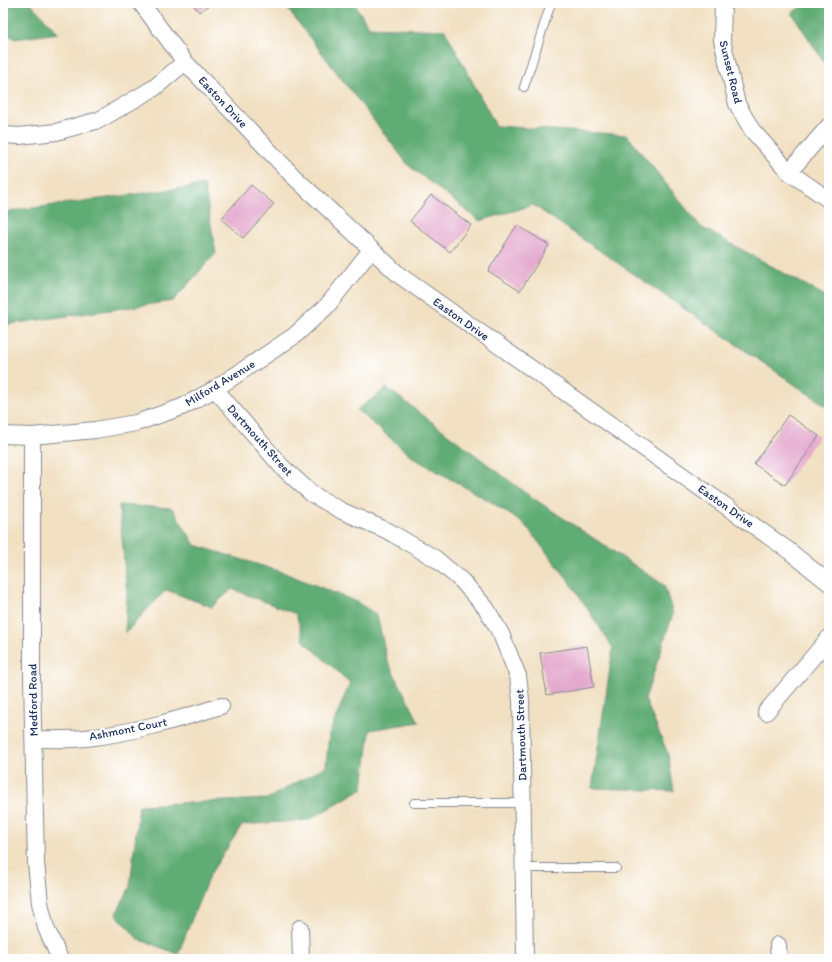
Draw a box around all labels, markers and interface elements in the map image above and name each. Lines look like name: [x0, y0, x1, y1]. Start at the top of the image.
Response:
street label: Sunset Road: [716, 39, 746, 105]
street label: Easton Drive: [196, 73, 251, 131]
street label: Easton Drive: [430, 295, 492, 344]
street label: Milford Avenue: [183, 357, 258, 409]
street label: Dartmouth Street: [224, 401, 296, 479]
street label: Easton Drive: [695, 482, 757, 531]
street label: Medford Road: [25, 663, 41, 736]
street label: Dartmouth Street: [512, 688, 530, 781]
street label: Ashmont Court: [88, 714, 169, 743]

